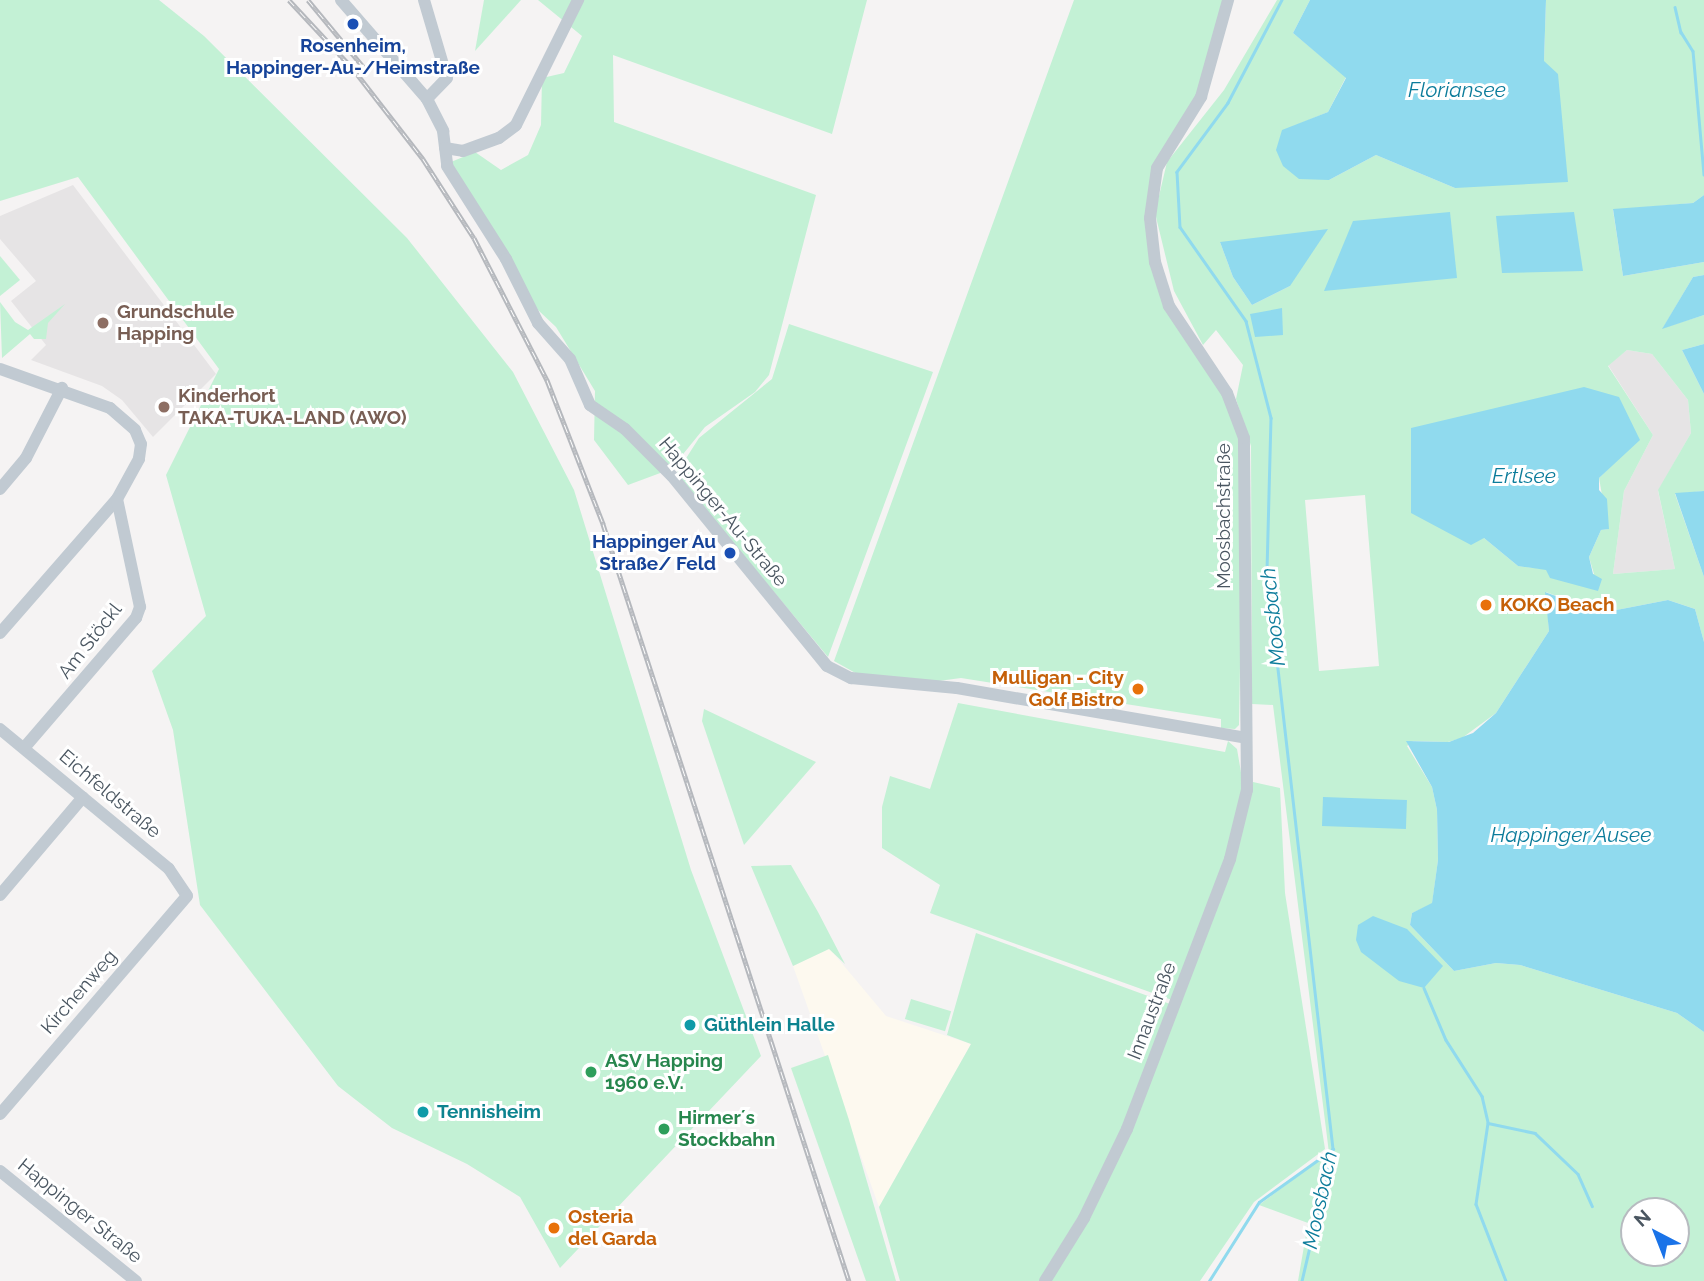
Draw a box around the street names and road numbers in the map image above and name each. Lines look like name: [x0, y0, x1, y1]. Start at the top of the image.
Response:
street label: Happinger-Au-Straße: [654, 433, 792, 591]
street label: Moosbachstraße: [1213, 443, 1235, 589]
street label: Am Stöckl: [53, 599, 127, 683]
street label: Eichfeldstraße: [55, 745, 165, 843]
street label: Kirchenweg: [36, 945, 122, 1039]
street label: Innaustraße: [1123, 959, 1181, 1063]
street label: Happinger Straße: [13, 1154, 147, 1268]

